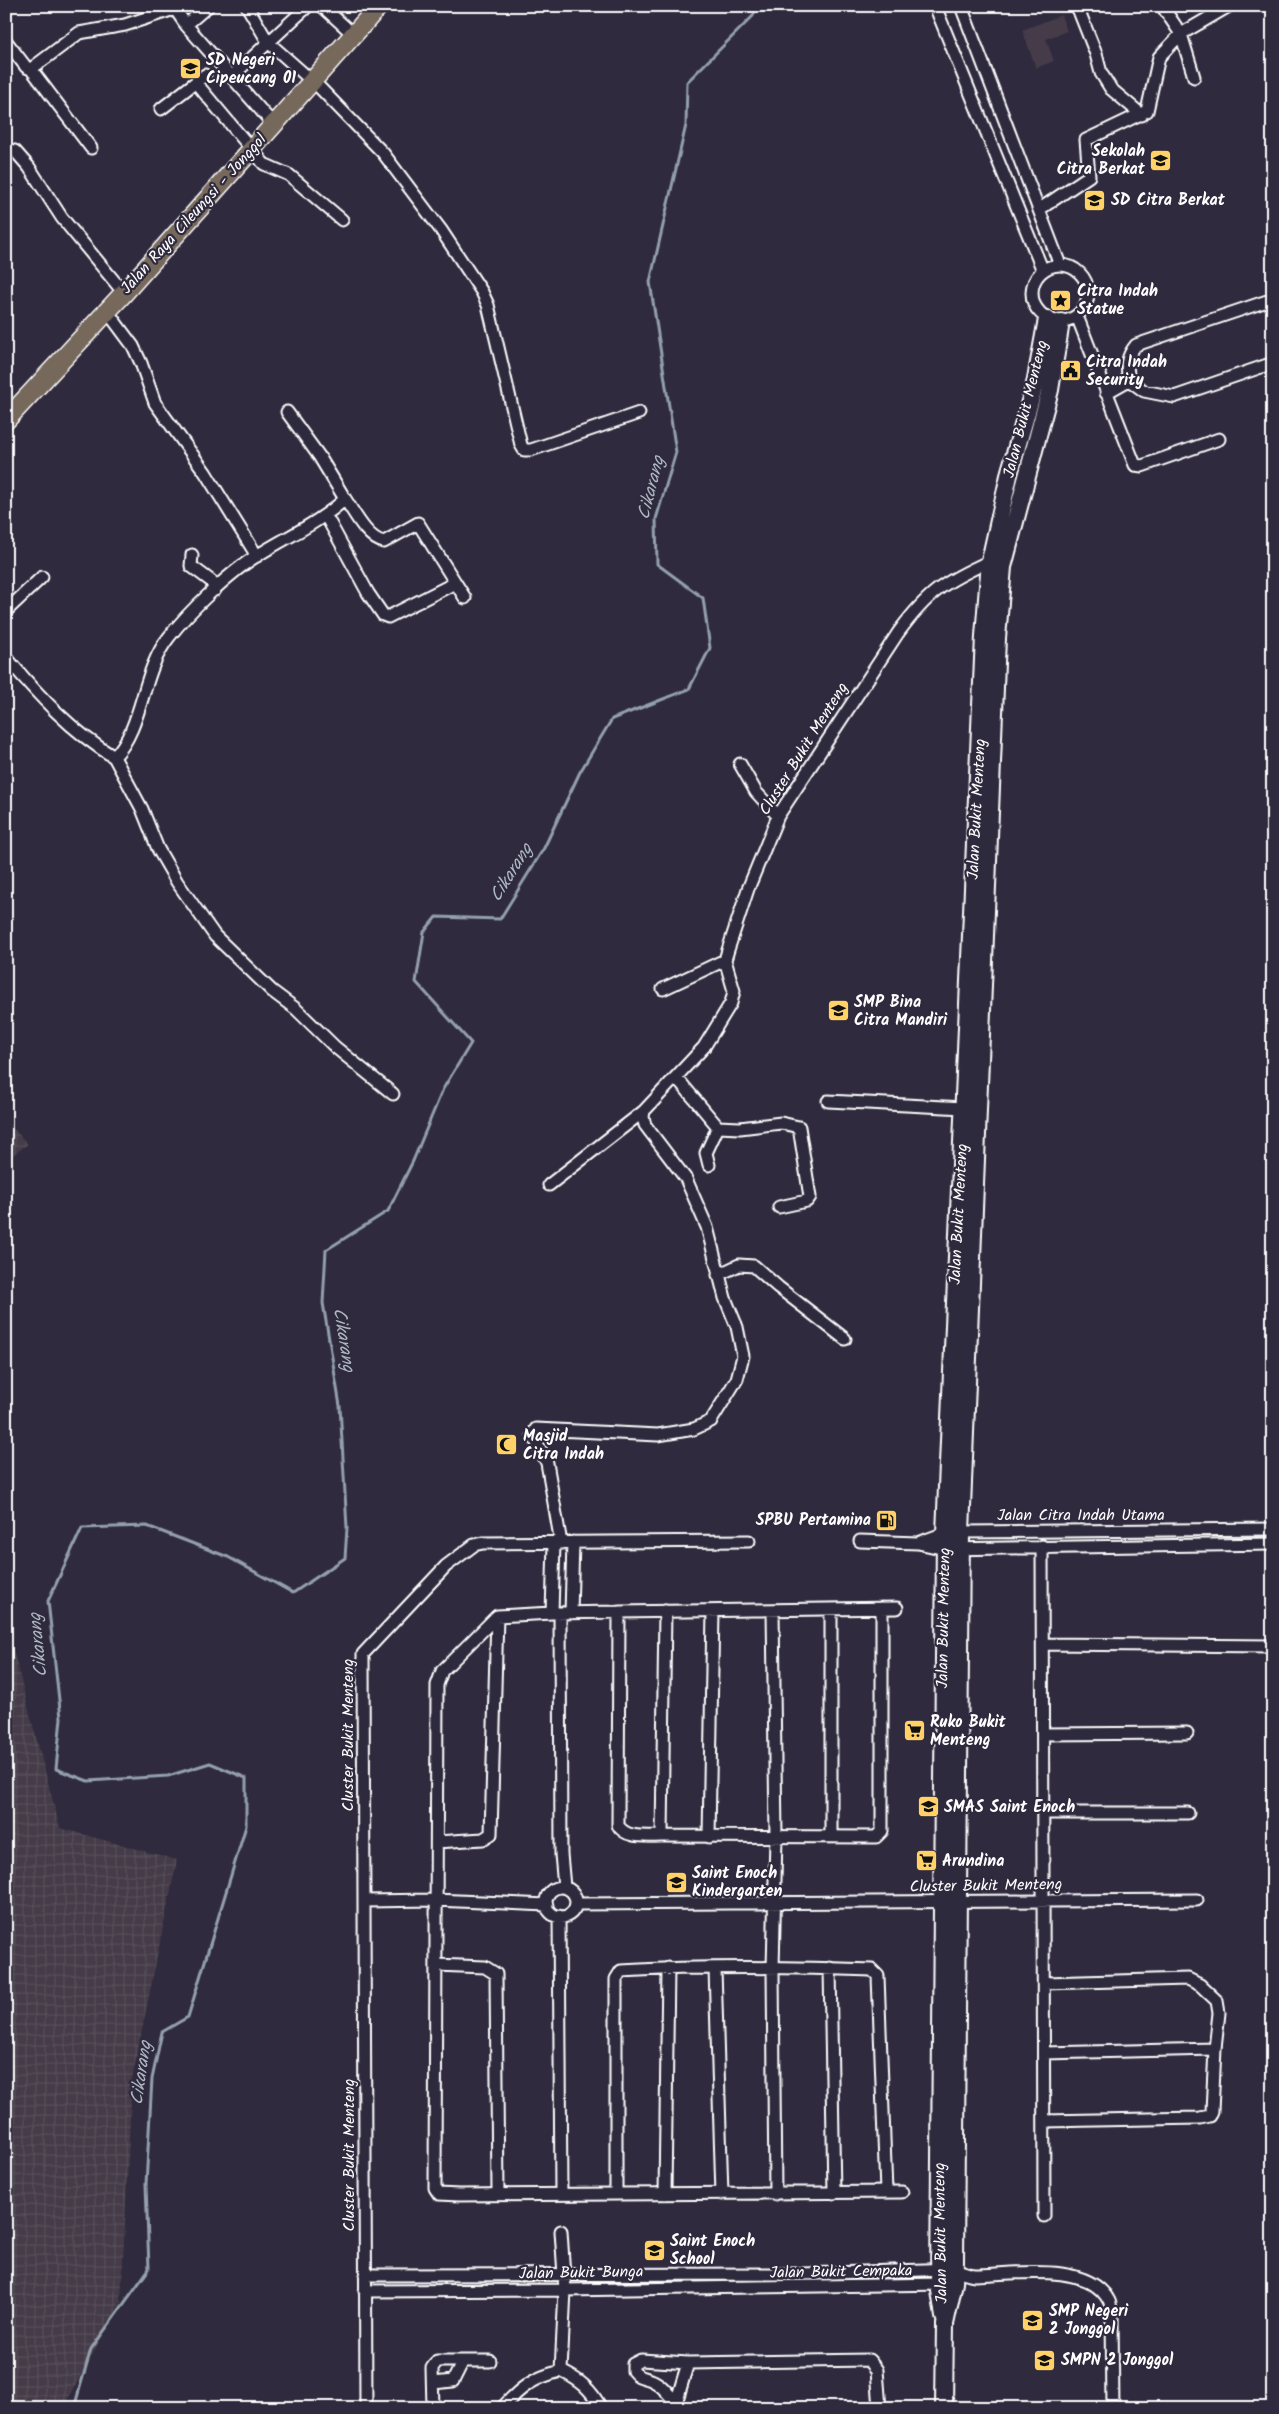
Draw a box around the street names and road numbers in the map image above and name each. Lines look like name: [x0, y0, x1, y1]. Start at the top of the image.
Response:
street label: Jalan Raya Cileungsi - Jonggol: [115, 128, 273, 300]
street label: Jalan Bukit Menteng: [997, 338, 1055, 480]
street label: Cluster Bukit Menteng: [753, 678, 855, 820]
street label: Jalan Bukit Menteng: [961, 738, 993, 880]
street label: Jalan Bukit Menteng: [943, 1143, 975, 1285]
street label: Jalan Citra Indah Utama: [997, 1503, 1165, 1528]
street label: Jalan Bukit Menteng: [930, 1547, 958, 1689]
street label: Cluster Bukit Menteng: [336, 1659, 361, 1811]
street label: Cluster Bukit Menteng: [909, 1872, 1063, 1900]
street label: Cluster Bukit Menteng: [337, 2079, 362, 2231]
street label: Jalan Bukit Menteng: [927, 2162, 955, 2304]
street label: Jalan Bukit Cempaka: [769, 2258, 913, 2286]
street label: Jalan Bukit Bunga: [518, 2259, 644, 2287]

